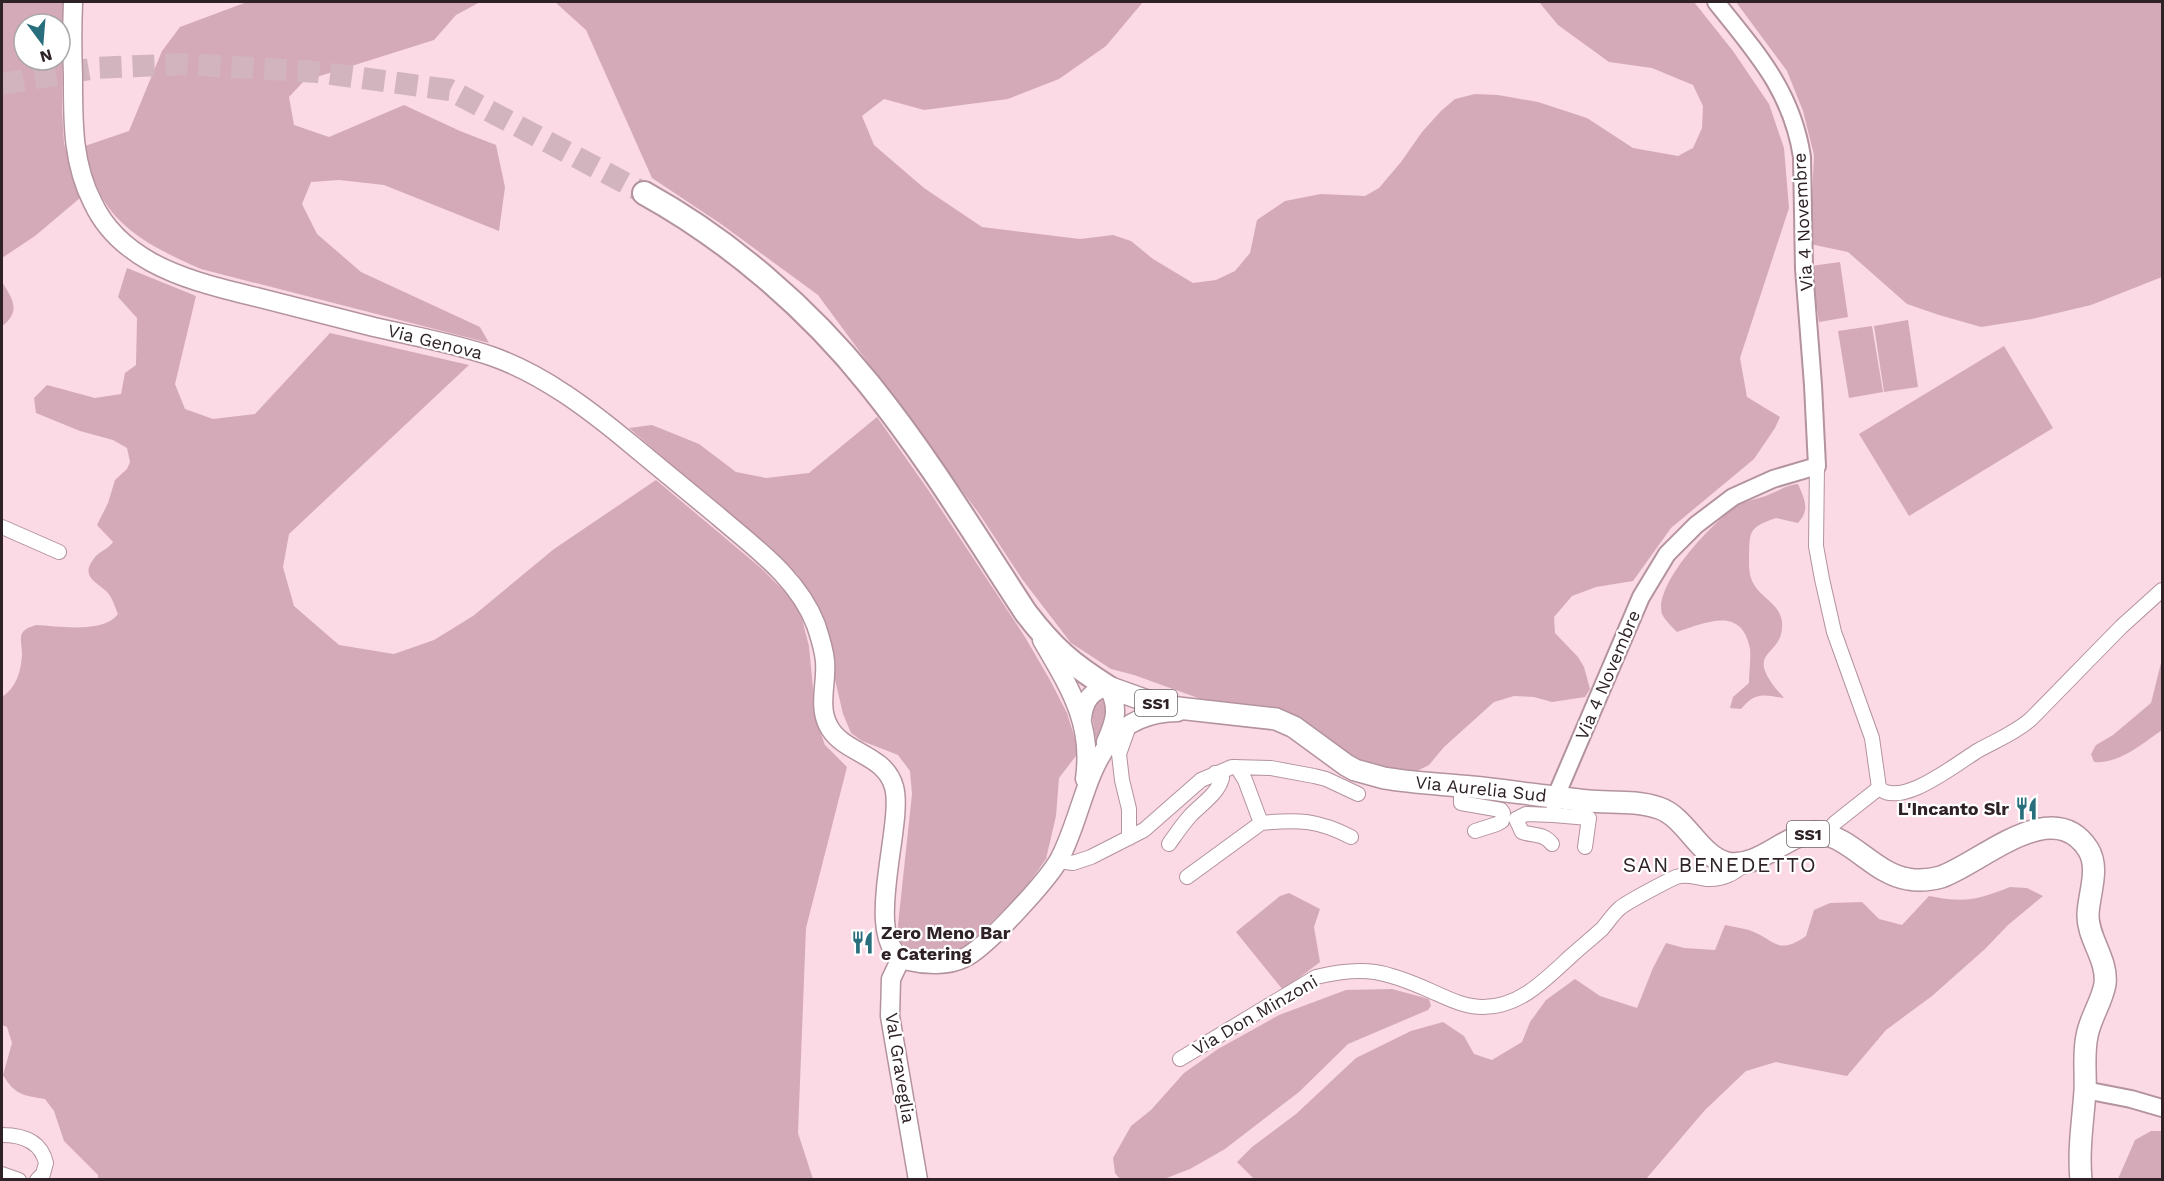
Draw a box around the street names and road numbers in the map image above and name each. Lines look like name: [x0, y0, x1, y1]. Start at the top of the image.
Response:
street label: Via 4 Novembre: [1788, 152, 1817, 292]
street label: Via Genova: [385, 320, 485, 363]
street label: Via 4 Novembre: [1571, 607, 1644, 743]
road number: SS1: [1135, 690, 1177, 716]
street label: Via Aurelia Sud: [1414, 771, 1548, 806]
road number: SS1: [1787, 821, 1829, 847]
street label: Via Don Minzoni: [1188, 970, 1321, 1059]
street label: Val Graveglia: [881, 1011, 920, 1125]

